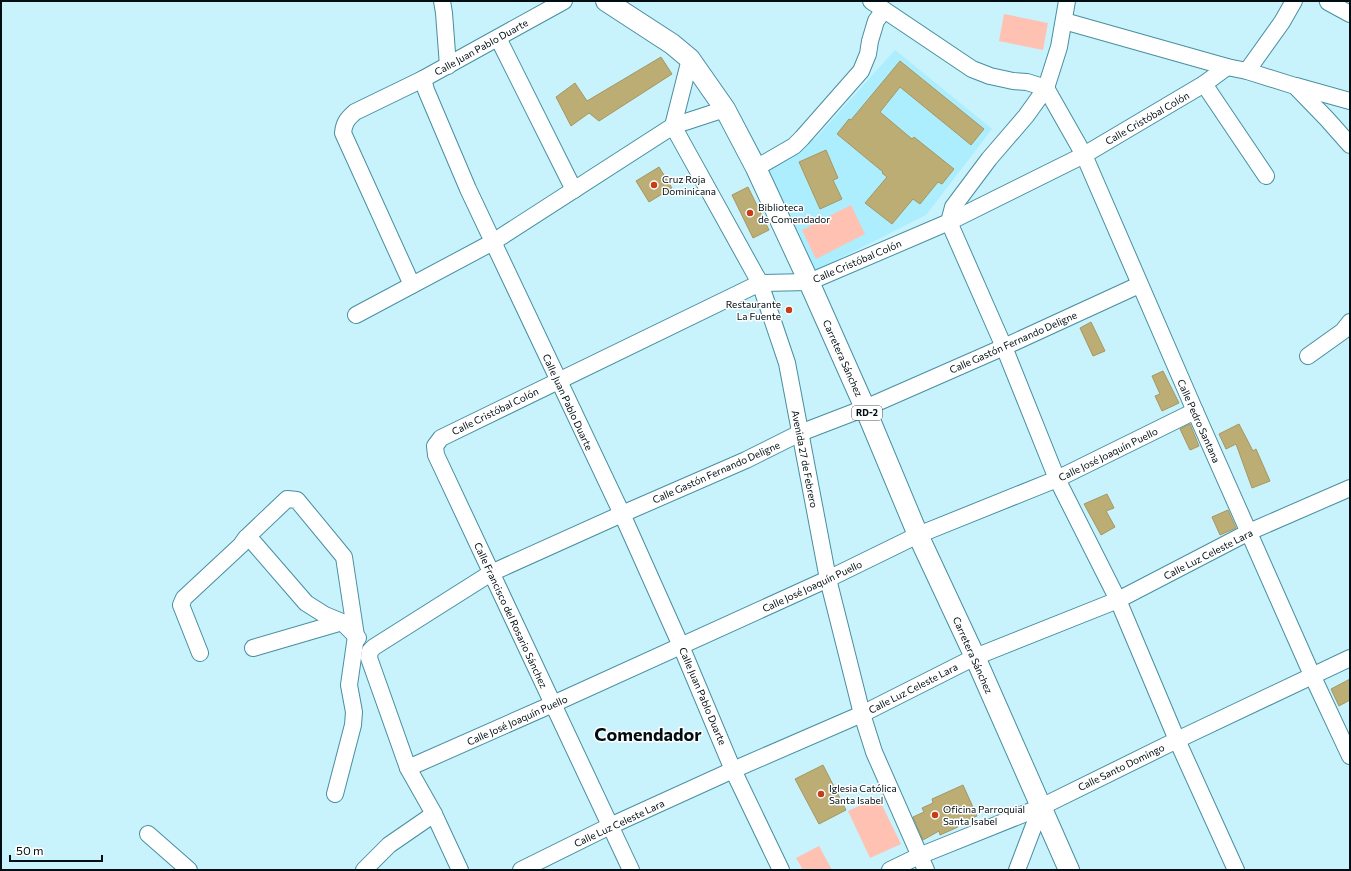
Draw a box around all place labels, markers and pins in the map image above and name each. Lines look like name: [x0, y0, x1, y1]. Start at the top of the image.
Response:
place label: Cruz Roja Dominicana: [662, 173, 716, 197]
marker: Cruz Roja Dominicana: [649, 180, 659, 190]
place label: Biblioteca de Comendador: [758, 201, 830, 225]
marker: Biblioteca de Comendador: [745, 208, 755, 218]
place label: Restaurante La Fuente: [726, 298, 781, 322]
marker: Restaurante La Fuente: [784, 305, 794, 315]
place label: Iglesia Católica Santa Isabel: [829, 782, 897, 806]
marker: Iglesia Católica Santa Isabel: [816, 789, 826, 799]
place label: Oficina Parroquial Santa Isabel: [943, 803, 1025, 827]
marker: Oficina Parroquial Santa Isabel: [930, 810, 940, 820]

